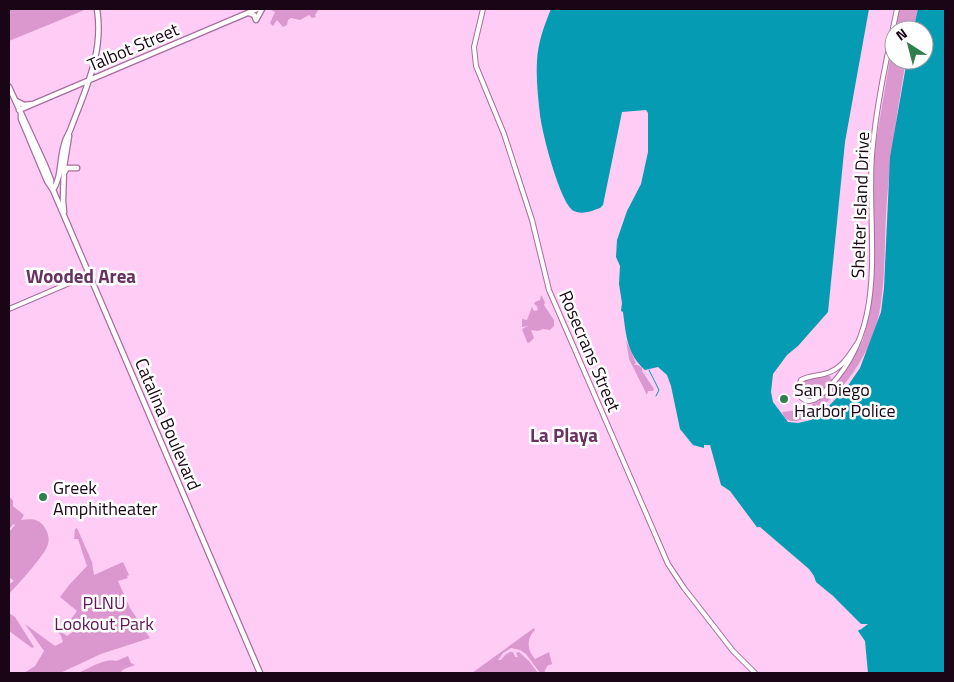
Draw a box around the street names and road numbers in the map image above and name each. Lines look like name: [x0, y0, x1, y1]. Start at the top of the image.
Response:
street label: Talbot Street: [83, 15, 183, 78]
street label: Shelter Island Drive: [844, 131, 876, 279]
street label: Rosecrans Street: [552, 286, 628, 416]
street label: Catalina Boulevard: [128, 354, 208, 494]

